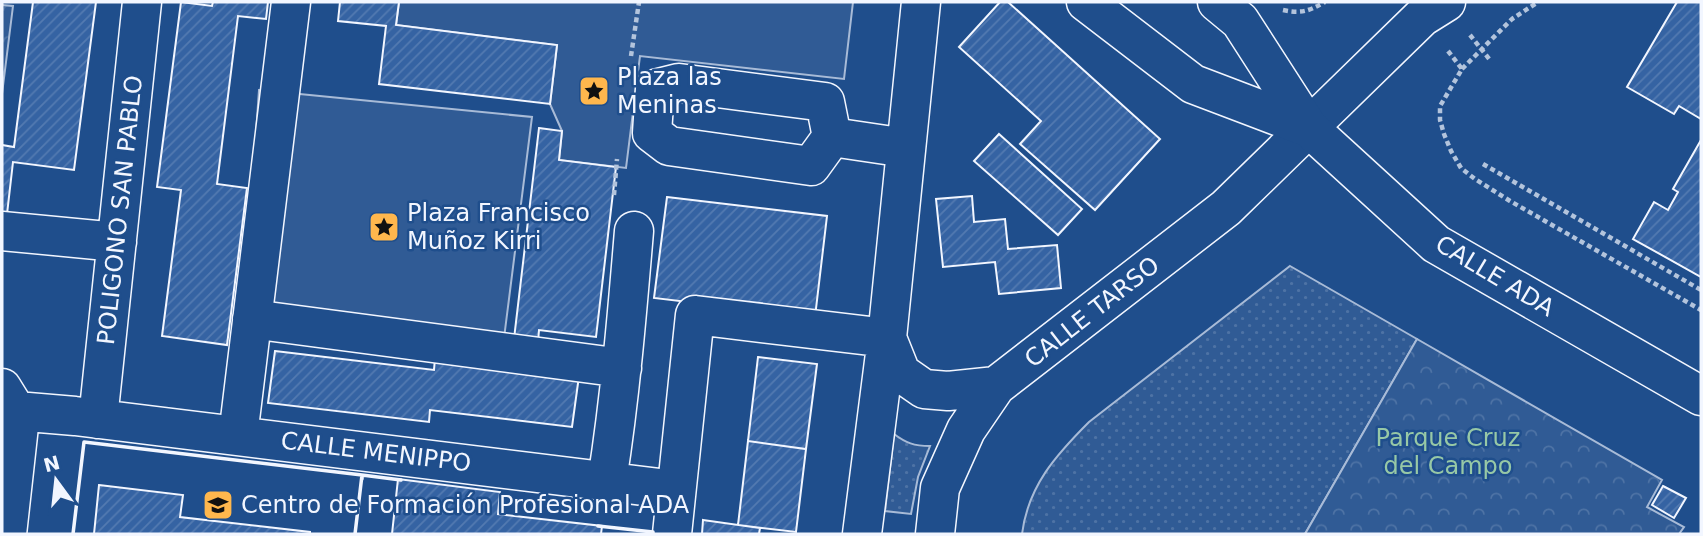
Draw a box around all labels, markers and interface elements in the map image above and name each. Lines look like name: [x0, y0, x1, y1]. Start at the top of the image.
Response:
place label: Plaza las Meninas: [617, 63, 722, 119]
street label: POLIGONO SAN PABLO: [92, 74, 148, 346]
place icon: Plaza las Meninas: [577, 74, 611, 108]
place label: Plaza Francisco Muñoz Kirri: [407, 199, 590, 255]
place icon: Plaza Francisco Muñoz Kirri: [367, 210, 401, 244]
street label: CALLE ADA: [1431, 230, 1560, 323]
street label: CALLE TARSO: [1019, 251, 1165, 373]
park label: Parque Cruz del Campo: [1376, 424, 1520, 480]
street label: CALLE MENIPPO: [279, 426, 473, 478]
north arrow: [21, 445, 91, 515]
text: N: [41, 451, 62, 476]
school or university icon: Centro de Formación Profesional ADA: [201, 488, 235, 522]
place label: Centro de Formación Profesional ADA: [241, 491, 690, 519]

